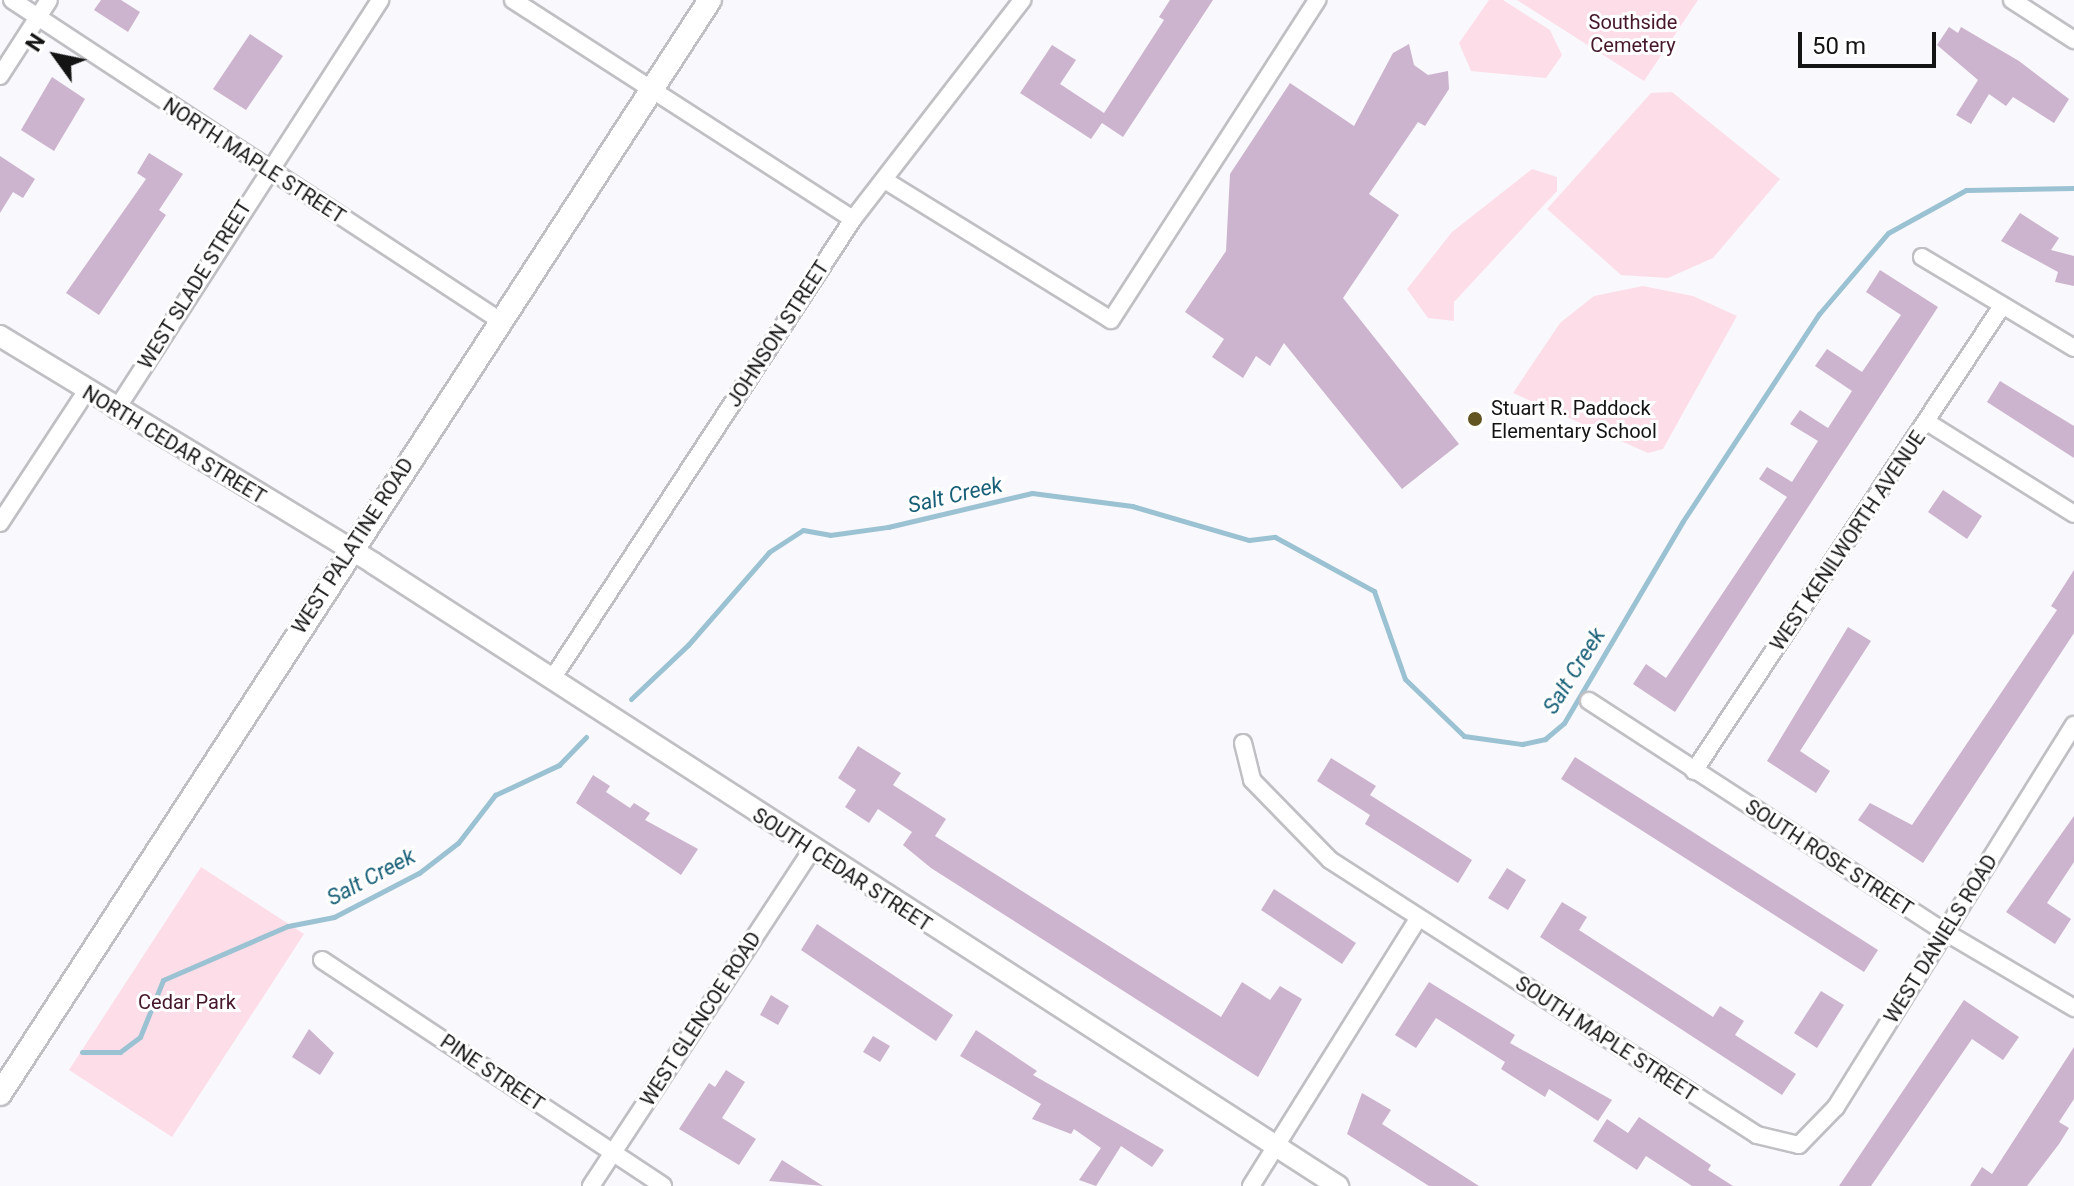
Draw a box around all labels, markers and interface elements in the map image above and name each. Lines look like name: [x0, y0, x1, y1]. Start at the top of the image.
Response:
park label: Southside Cemetery: [1589, 11, 1677, 58]
north arrow: [16, 16, 96, 96]
scale bar: [1802, 16, 1940, 66]
text: N: [21, 29, 50, 56]
text: 50 m: [1812, 32, 1866, 60]
street label: NORTH MAPLE STREET: [159, 93, 349, 229]
street label: WEST SLADE STREET: [133, 196, 257, 374]
street label: JOHNSON STREET: [722, 257, 834, 411]
street label: NORTH CEDAR STREET: [78, 381, 270, 509]
place label: Stuart R. Paddock Elementary School: [1491, 396, 1657, 443]
marker: Stuart R. Paddock Elementary School: [1466, 410, 1484, 428]
street label: WEST KENILWORTH AVENUE: [1765, 427, 1931, 655]
street label: WEST PALATINE ROAD: [287, 454, 419, 638]
water label: Salt Creek: [905, 471, 1005, 519]
water label: Salt Creek: [1537, 623, 1611, 719]
street label: SOUTH ROSE STREET: [1741, 795, 1917, 921]
street label: SOUTH CEDAR STREET: [748, 803, 936, 937]
water label: Salt Creek: [322, 843, 420, 911]
street label: WEST DANIELS ROAD: [1879, 850, 2003, 1028]
street label: WEST GLENCOE ROAD: [636, 927, 766, 1111]
street label: SOUTH MAPLE STREET: [1511, 971, 1701, 1107]
park label: Cedar Park: [138, 990, 236, 1014]
street label: PINE STREET: [436, 1030, 548, 1116]

